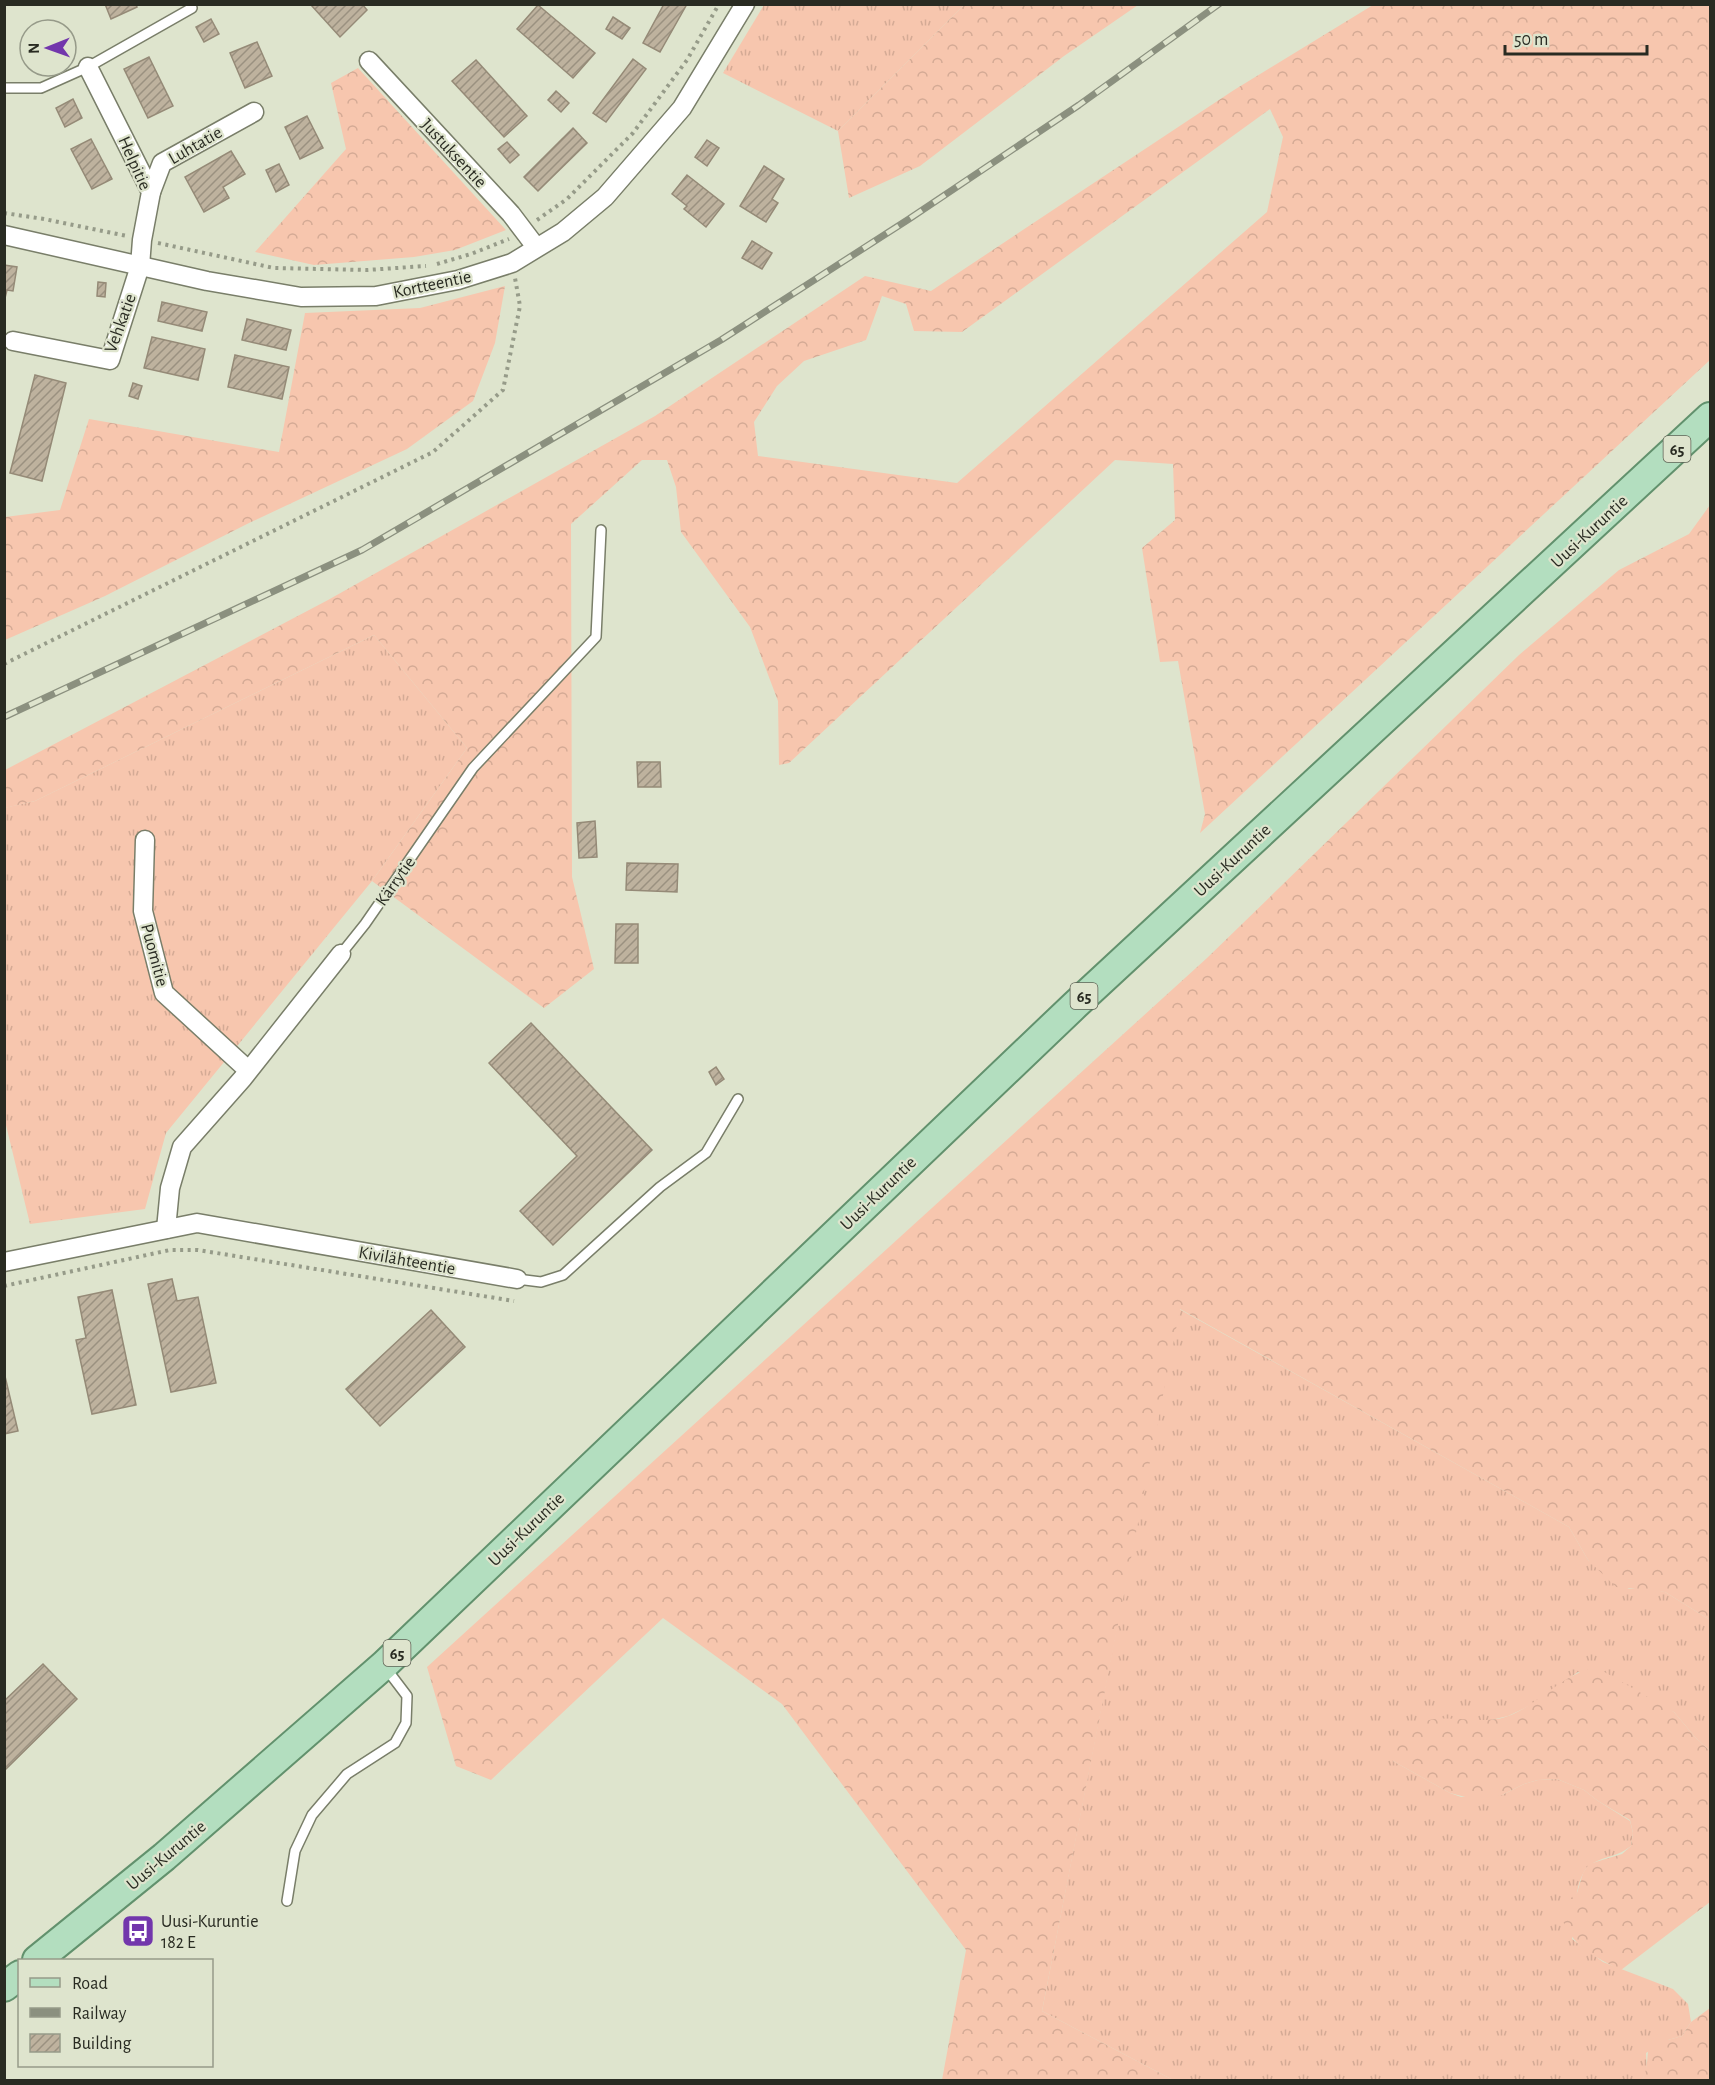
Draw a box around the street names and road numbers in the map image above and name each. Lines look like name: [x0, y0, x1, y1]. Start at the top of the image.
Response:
street label: Justuksentie: [417, 116, 490, 192]
street label: Luhtatie: [166, 123, 225, 168]
street label: Helpitie: [114, 134, 154, 193]
street label: Kortteentie: [391, 268, 473, 302]
street label: Vehkatie: [102, 291, 140, 355]
road number: 65: [1664, 436, 1690, 462]
street label: Uusi-Kuruntie: [1548, 492, 1631, 572]
street label: Uusi-Kuruntie: [1191, 821, 1274, 901]
street label: Kärrytie: [372, 854, 419, 910]
street label: Puomitie: [137, 922, 171, 989]
road number: 65: [1070, 983, 1098, 1009]
street label: Uusi-Kuruntie: [837, 1153, 920, 1234]
street label: Kivilähteentie: [357, 1244, 457, 1278]
street label: Uusi-Kuruntie: [485, 1489, 568, 1570]
road number: 65: [384, 1640, 410, 1666]
street label: Uusi-Kuruntie: [124, 1818, 210, 1894]

